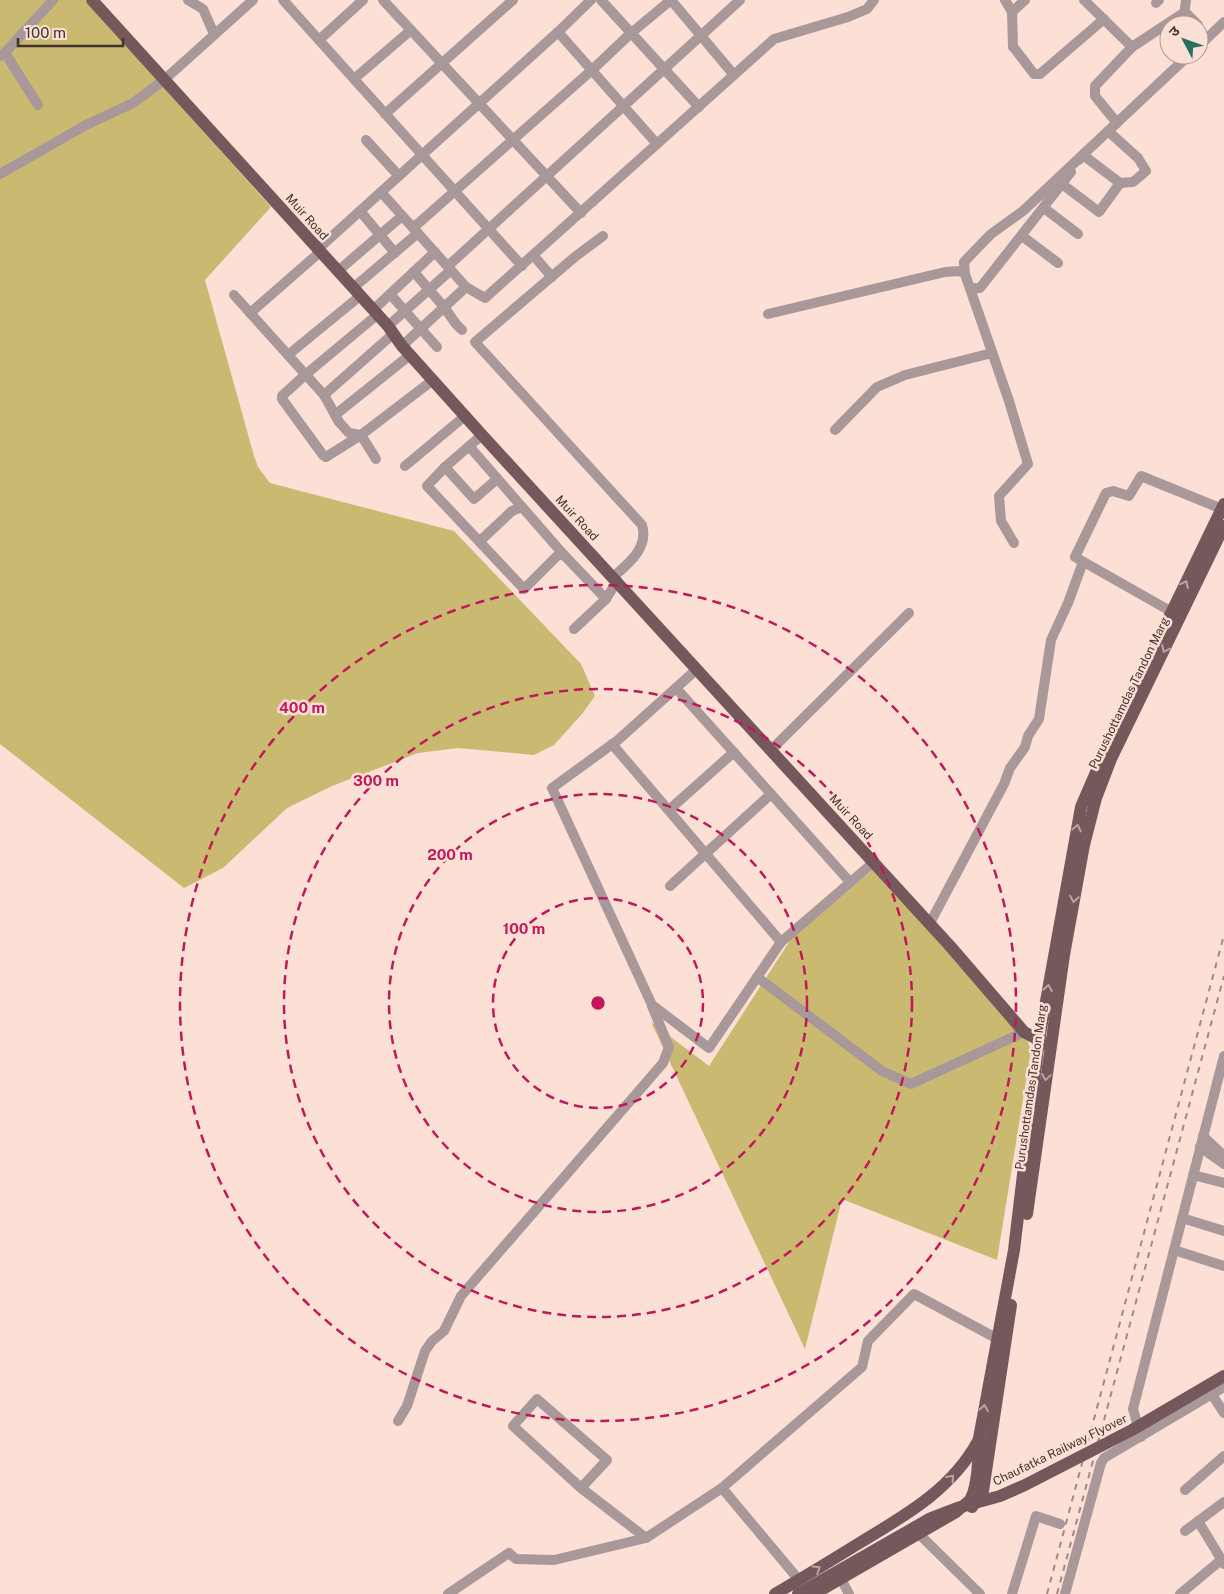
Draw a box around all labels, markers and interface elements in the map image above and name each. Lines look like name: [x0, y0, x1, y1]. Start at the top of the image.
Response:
scale bar: [18, 15, 122, 47]
north arrow: [1159, 15, 1209, 65]
text: उ: [1165, 23, 1183, 40]
text: 100 m: [25, 24, 66, 41]
street label: Muir Road: [283, 191, 331, 243]
street label: Muir Road: [553, 492, 601, 544]
one-way arrow: [1179, 580, 1190, 589]
street label: Purushottamdas Tandon Marg: [1086, 615, 1172, 771]
one-way arrow: [1161, 644, 1171, 653]
text: 400 m: [279, 699, 325, 716]
text: 300 m: [353, 772, 399, 789]
street label: Muir Road: [827, 791, 875, 843]
one-way arrow: [1071, 823, 1081, 832]
text: 200 m: [427, 846, 473, 863]
one-way arrow: [1070, 895, 1080, 903]
text: 100 m: [503, 920, 545, 937]
one-way arrow: [1043, 984, 1053, 992]
centre of rings: [589, 994, 607, 1012]
street label: Purushottamdas Tandon Marg: [1012, 1003, 1050, 1171]
one-way arrow: [1041, 1073, 1052, 1081]
one-way arrow: [979, 1403, 989, 1412]
street label: Chaufatka Railway Flyover: [991, 1411, 1130, 1489]
one-way arrow: [945, 1475, 954, 1484]
one-way arrow: [812, 1566, 821, 1576]

